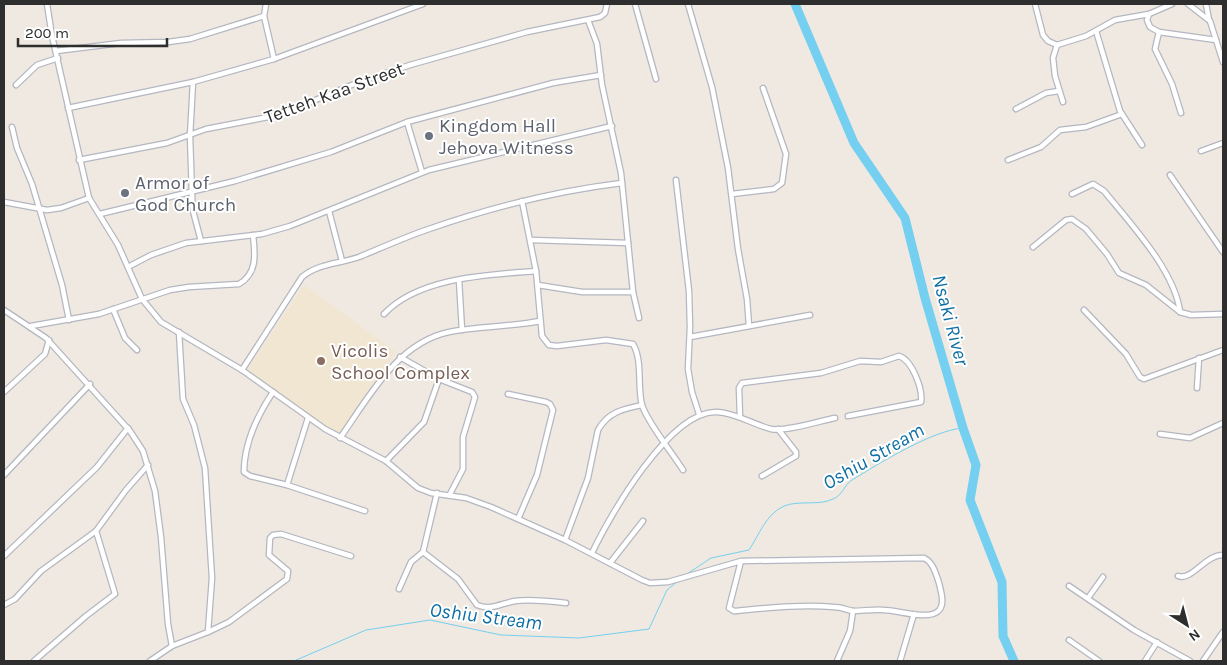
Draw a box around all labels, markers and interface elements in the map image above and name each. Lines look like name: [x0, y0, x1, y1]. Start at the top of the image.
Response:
scale bar: [18, 15, 166, 47]
text: 200 m: [25, 24, 69, 42]
street label: Tetteh Kaa Street: [262, 57, 407, 128]
place label: Kingdom Hall Jehova Witness: [439, 115, 574, 159]
marker: Kingdom Hall Jehova Witness: [423, 130, 435, 142]
place label: Armor of God Church: [135, 172, 236, 216]
marker: Armor of God Church: [119, 187, 131, 199]
water label: Nsaki River: [927, 272, 974, 369]
place label: Vicolis School Complex: [331, 340, 470, 384]
marker: Vicolis School Complex: [315, 355, 327, 367]
water label: Oshiu Stream: [818, 418, 928, 495]
water label: Oshiu Stream: [428, 598, 544, 635]
north arrow: [1162, 600, 1212, 650]
text: N: [1185, 625, 1203, 645]

